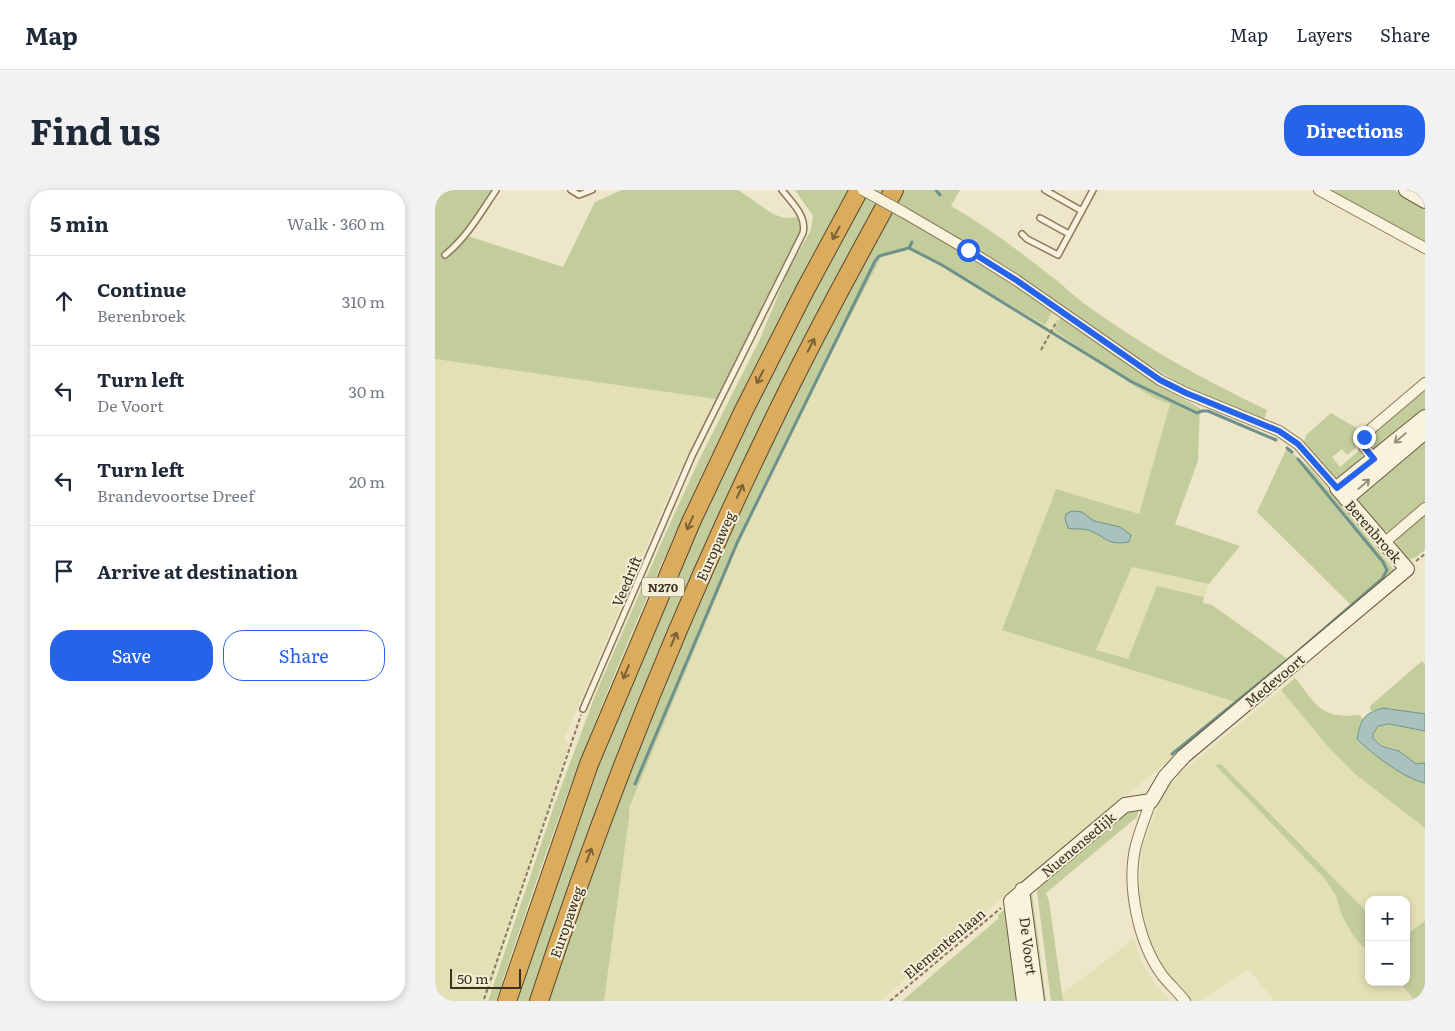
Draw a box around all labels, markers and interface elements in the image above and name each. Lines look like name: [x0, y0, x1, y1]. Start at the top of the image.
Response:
text: Map: [25, 17, 78, 52]
text: Map: [1230, 21, 1268, 48]
text: Layers: [1296, 21, 1352, 48]
text: Share: [1380, 21, 1430, 48]
text: Find us: [30, 104, 160, 156]
button: Directions: [1284, 105, 1425, 156]
text: 5 min: [50, 207, 109, 238]
text: Walk · 360 m: [287, 211, 385, 235]
one-way arrow: [831, 225, 841, 240]
route start: [957, 239, 980, 262]
text: Continue: [97, 275, 186, 303]
icon: ahead: [50, 287, 78, 315]
text: 310 m: [342, 289, 385, 313]
text: Berenbroek: [97, 303, 186, 327]
one-way arrow: [807, 338, 816, 353]
text: Turn left: [97, 365, 184, 393]
one-way arrow: [755, 369, 765, 384]
icon: left: [50, 377, 78, 405]
text: 30 m: [348, 379, 385, 403]
text: De Voort: [97, 393, 164, 417]
route end: [1353, 426, 1376, 449]
one-way arrow: [1393, 432, 1406, 444]
text: Turn left: [97, 455, 184, 483]
icon: left: [50, 467, 78, 495]
text: 20 m: [349, 469, 385, 493]
one-way arrow: [1357, 478, 1370, 489]
text: Brandevoortse Dreef: [97, 483, 254, 507]
one-way arrow: [736, 484, 745, 499]
street label: Berenbroek: [1341, 495, 1407, 567]
street label: Europaweg: [691, 508, 739, 584]
one-way arrow: [685, 515, 695, 530]
street label: Veedrift: [606, 552, 646, 610]
icon: arrive: [50, 557, 78, 585]
text: Arrive at destination: [97, 557, 298, 585]
road number: N270: [642, 578, 684, 597]
button: Save: [50, 630, 213, 681]
button: Share: [223, 630, 385, 681]
one-way arrow: [670, 632, 679, 647]
street label: Medevoort: [1240, 649, 1309, 711]
one-way arrow: [621, 665, 630, 680]
street label: Nuenensedijk: [1036, 806, 1120, 881]
one-way arrow: [585, 848, 594, 864]
street label: Europaweg: [544, 883, 588, 961]
map controls: [1365, 896, 1410, 986]
button: +: [1365, 896, 1410, 941]
street label: Elementenlaan: [899, 903, 989, 983]
street label: De Voort: [1016, 916, 1043, 976]
button: −: [1365, 941, 1410, 986]
scale bar: [450, 966, 521, 989]
text: 50 m: [457, 968, 489, 988]

